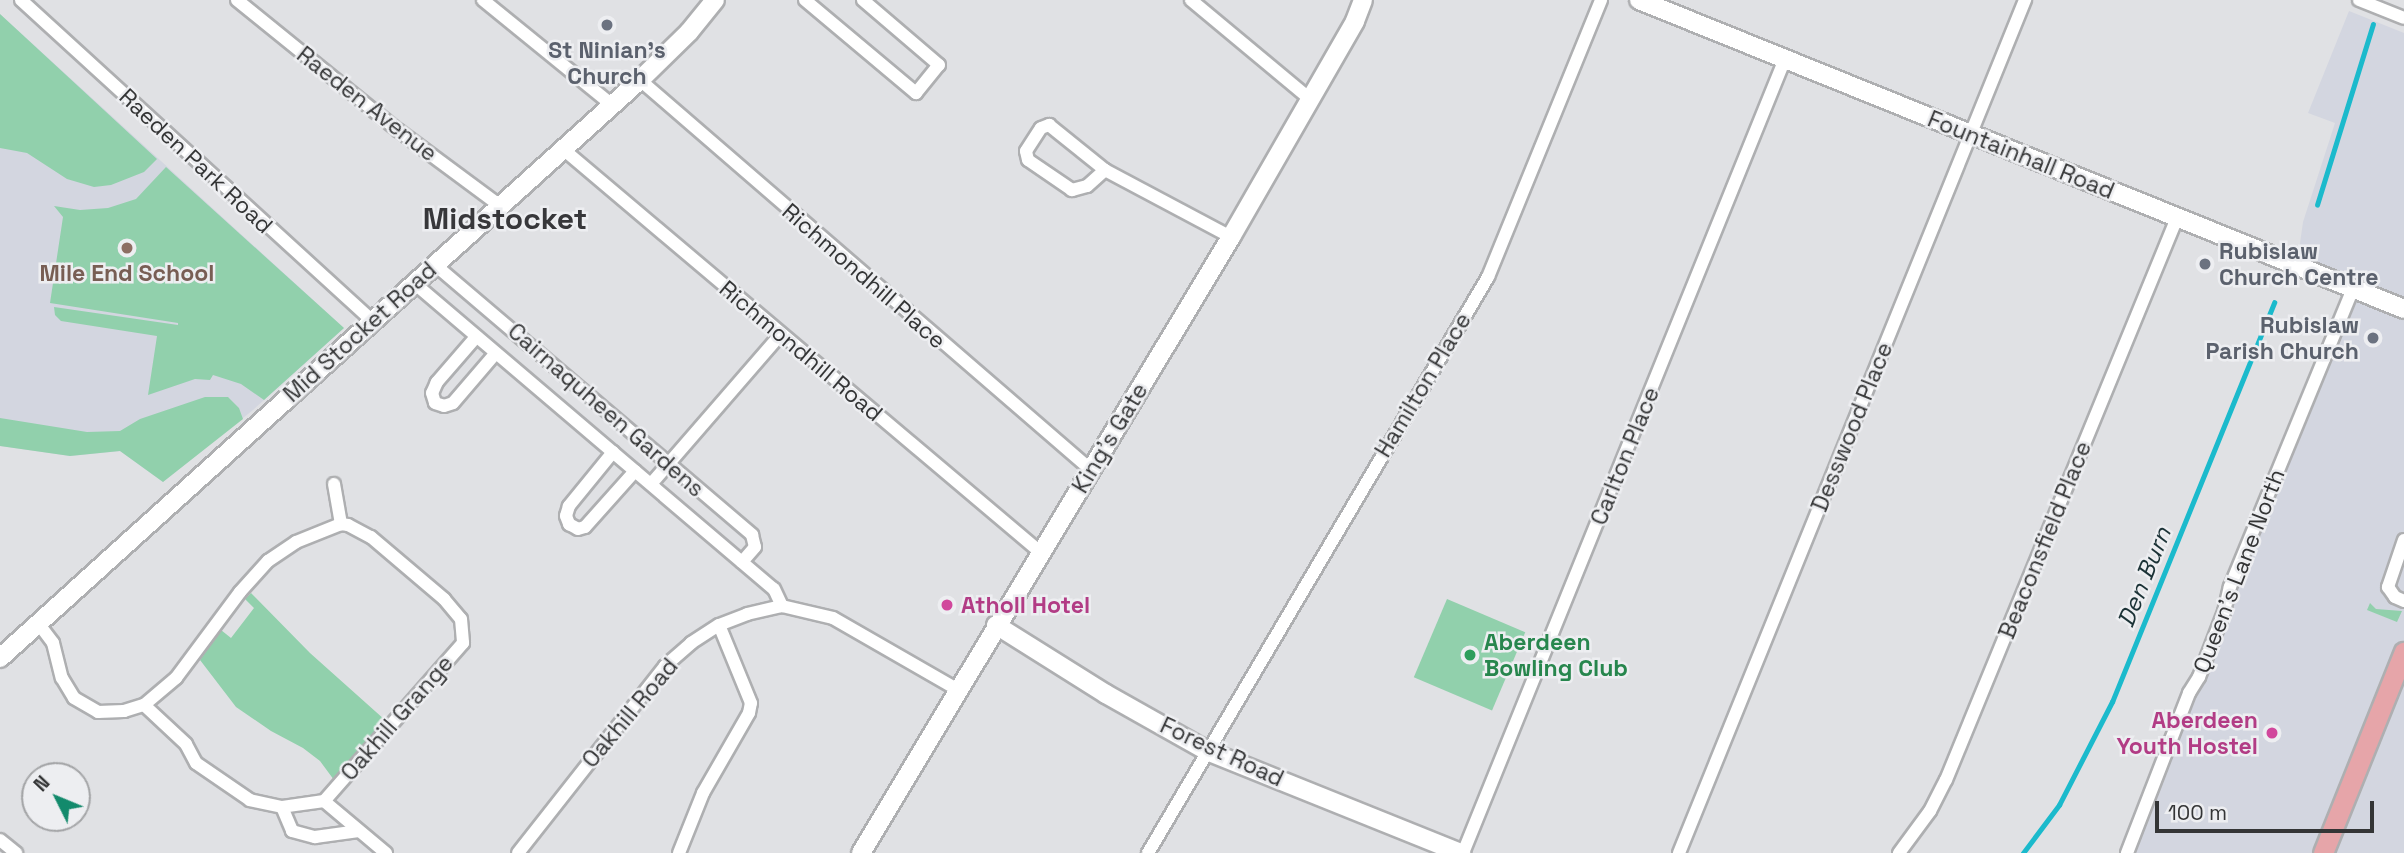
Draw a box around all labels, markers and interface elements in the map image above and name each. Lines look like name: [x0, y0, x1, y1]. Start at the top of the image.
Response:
marker: St Ninian's Church: [599, 17, 615, 33]
place label: St Ninian's Church: [548, 36, 666, 90]
street label: Raeden Avenue: [291, 41, 443, 167]
street label: Raeden Park Road: [114, 83, 278, 239]
street label: Fountainhall Road: [1924, 105, 2118, 205]
street label: Richmondhill Place: [777, 197, 951, 355]
district label: Midstocket: [423, 201, 587, 237]
place label: Rubislaw Church Centre: [2219, 237, 2379, 291]
marker: Mile End School: [119, 240, 135, 256]
street label: Mid Stocket Road: [278, 256, 442, 408]
marker: Rubislaw Church Centre: [2197, 256, 2213, 272]
place label: Mile End School: [40, 259, 214, 287]
street label: Richmondhill Road: [714, 275, 888, 427]
street label: Hamilton Place: [1369, 308, 1477, 462]
place label: Rubislaw Parish Church: [2205, 311, 2359, 365]
street label: Cairnaquheen Gardens: [502, 317, 710, 503]
marker: Rubislaw Parish Church: [2365, 330, 2381, 346]
street label: Desswood Place: [1805, 338, 1899, 516]
street label: King's Gate: [1066, 378, 1154, 498]
street label: Carlton Place: [1585, 383, 1665, 529]
street label: Beaconsfield Place: [1993, 437, 2097, 643]
street label: Queen's Lane North: [2187, 465, 2291, 677]
water label: Den Burn: [2111, 523, 2177, 631]
place label: Atholl Hotel: [961, 591, 1090, 619]
marker: Atholl Hotel: [939, 597, 955, 613]
place label: Aberdeen Bowling Club: [1484, 628, 1628, 682]
marker: Aberdeen Bowling Club: [1462, 647, 1478, 663]
street label: Oakhill Grange: [335, 650, 459, 786]
street label: Oakhill Road: [576, 653, 684, 773]
place label: Aberdeen Youth Hostel: [2116, 706, 2258, 760]
street label: Forest Road: [1156, 711, 1288, 793]
marker: Aberdeen Youth Hostel: [2264, 725, 2280, 741]
north arrow: [21, 762, 91, 832]
text: N: [28, 771, 55, 797]
scale bar: [2159, 786, 2378, 830]
text: 100 m: [2168, 799, 2227, 826]

